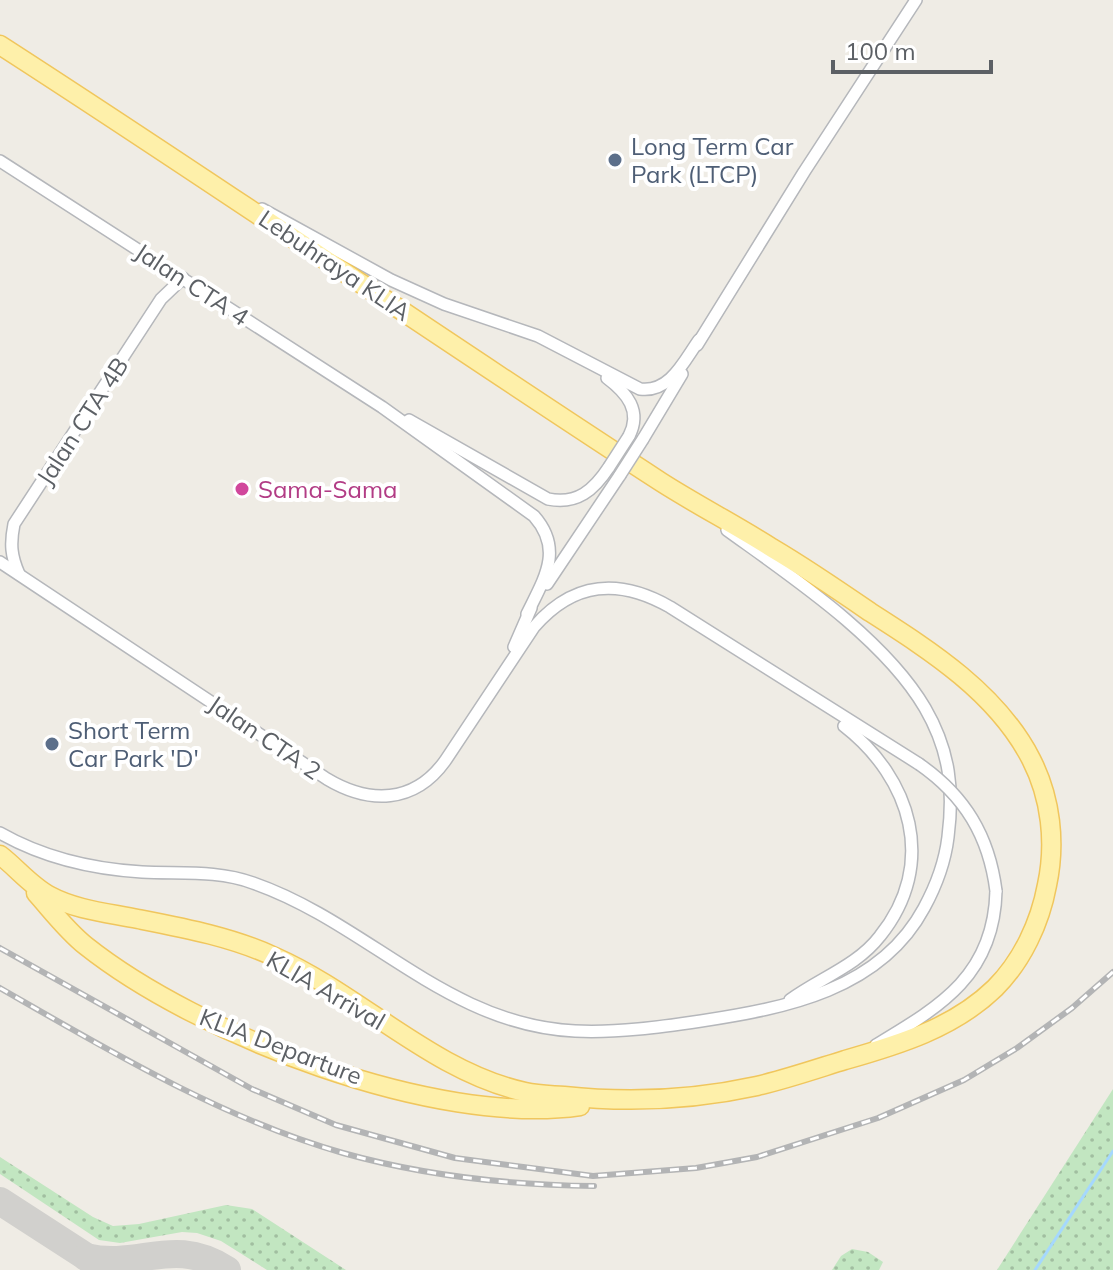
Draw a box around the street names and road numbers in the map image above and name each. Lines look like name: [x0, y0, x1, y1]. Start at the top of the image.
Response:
street label: Lebuhraya KLIA: [253, 203, 417, 327]
street label: Jalan CTA 4: [129, 236, 255, 332]
street label: Jalan CTA 4B: [30, 352, 134, 490]
street label: Jalan CTA 2: [203, 688, 327, 786]
street label: KLIA Arrival: [261, 944, 391, 1036]
street label: KLIA Departure: [196, 1001, 366, 1091]

